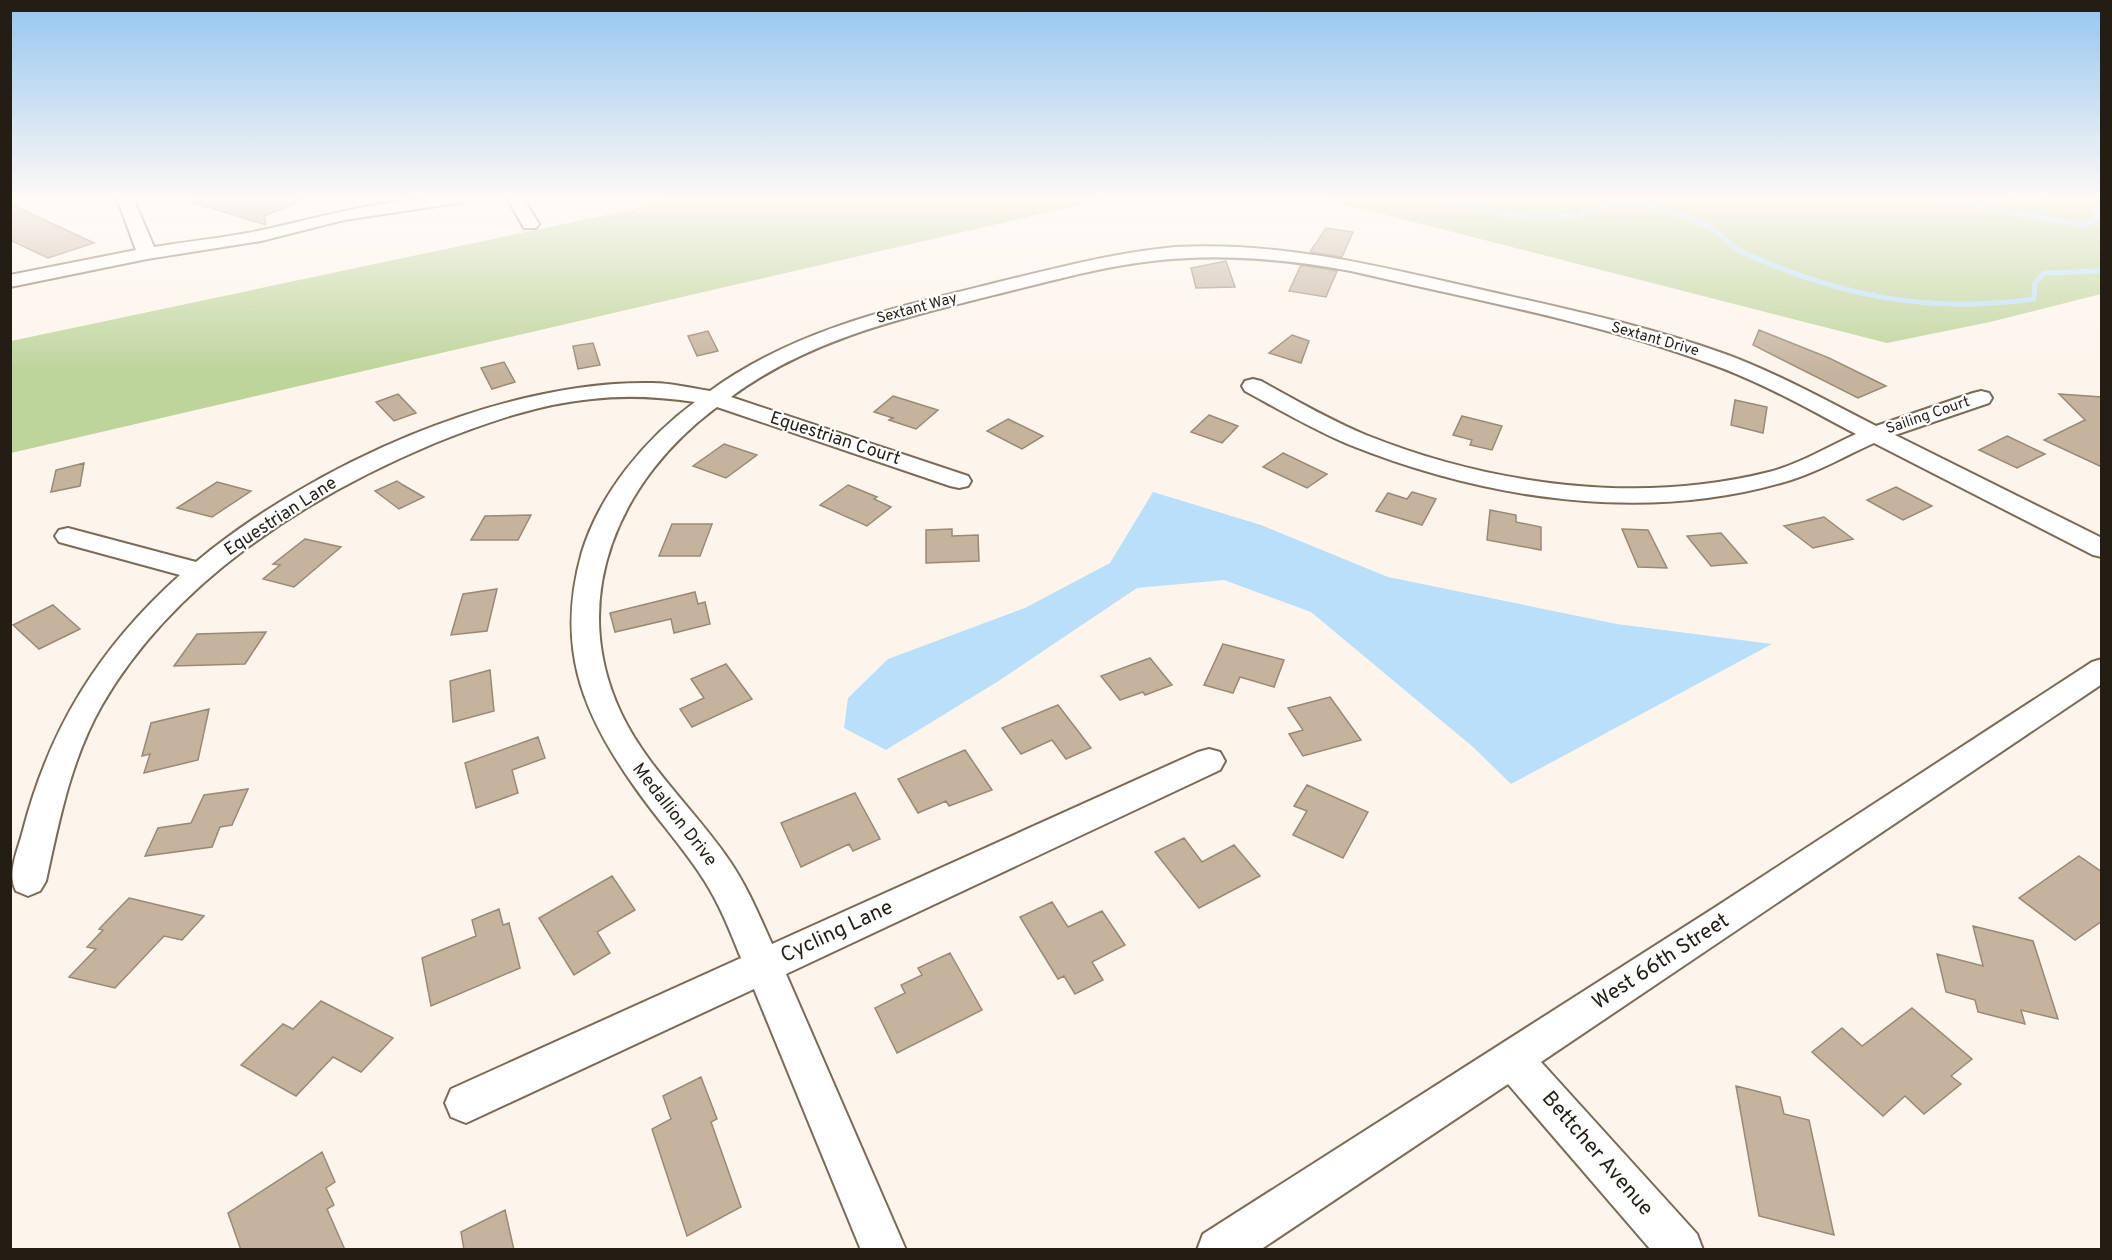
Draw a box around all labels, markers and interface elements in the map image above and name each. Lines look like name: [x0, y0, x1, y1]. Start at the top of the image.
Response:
street label: Sextant Way: [875, 289, 959, 329]
street label: Sextant Drive: [1609, 318, 1701, 362]
street label: Sailing Court: [1884, 393, 1972, 439]
street label: Equestrian Court: [767, 407, 903, 471]
street label: Equestrian Lane: [220, 472, 342, 562]
street label: Medallion Drive: [626, 759, 722, 871]
street label: Cycling Lane: [776, 894, 898, 970]
street label: West 66th Street: [1587, 908, 1735, 1016]
street label: Bettcher Avenue: [1535, 1086, 1659, 1222]

